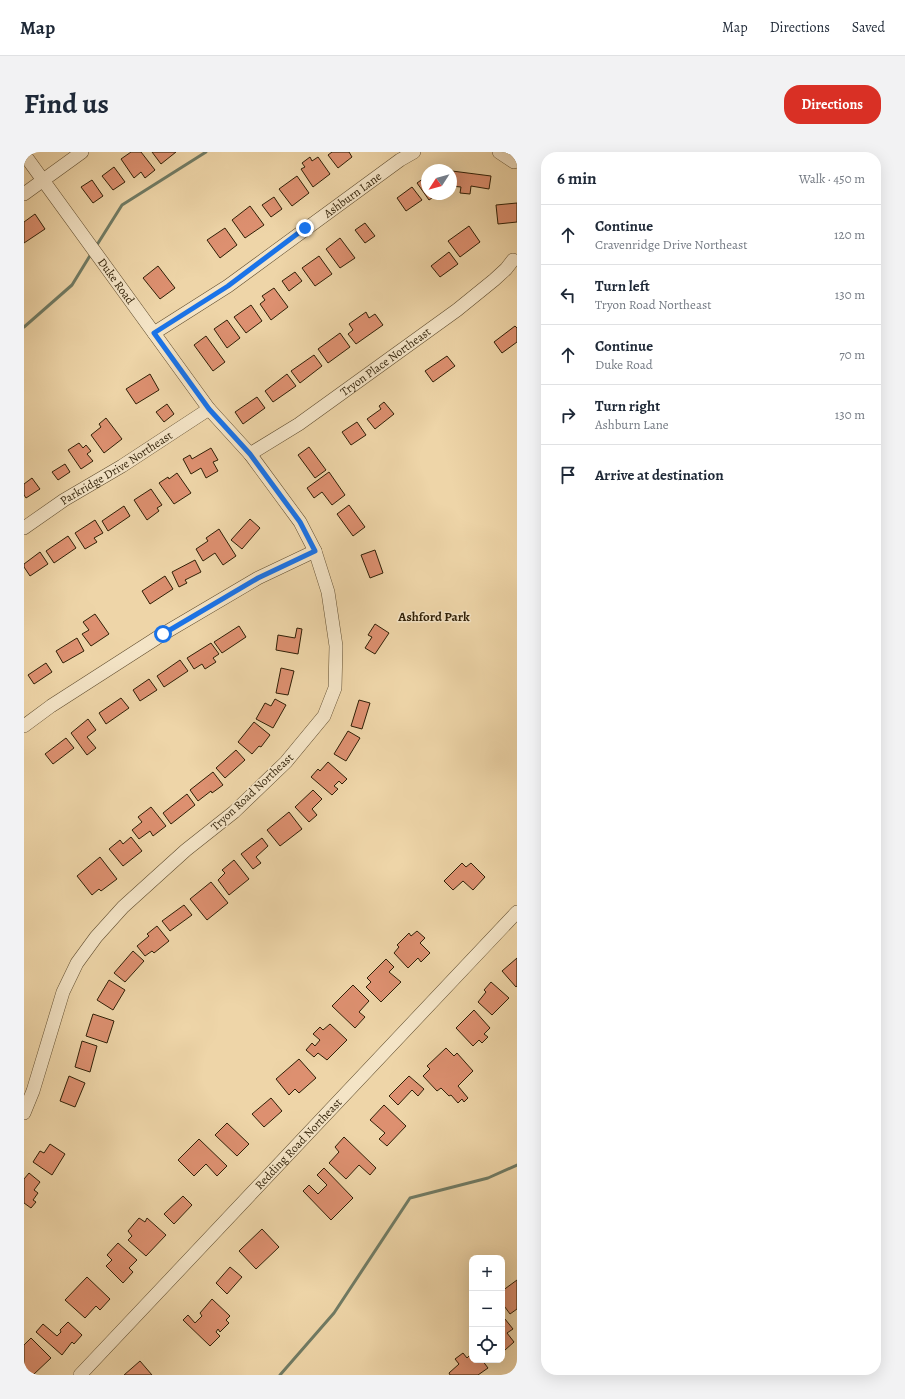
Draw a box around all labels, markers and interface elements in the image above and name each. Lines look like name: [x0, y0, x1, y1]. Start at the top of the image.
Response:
text: Map: [20, 15, 55, 41]
text: Map: [722, 18, 748, 37]
text: Directions: [770, 18, 830, 37]
text: Saved: [852, 18, 885, 37]
text: Find us: [24, 85, 109, 123]
button: Directions: [784, 85, 881, 124]
north arrow: [421, 164, 457, 200]
text: 6 min: [557, 167, 597, 190]
street label: Ashburn Lane: [319, 168, 385, 222]
text: Walk · 450 m: [799, 170, 865, 187]
text: Continue: [595, 216, 653, 236]
route end: [296, 219, 314, 237]
icon: ahead: [557, 224, 579, 246]
text: 120 m: [834, 226, 865, 243]
text: Cravenridge Drive Northeast: [595, 236, 748, 253]
street label: Duke Road: [94, 255, 139, 308]
text: Turn left: [595, 276, 650, 296]
icon: left: [557, 284, 579, 306]
text: 130 m: [835, 286, 865, 303]
text: Tryon Road Northeast: [595, 296, 711, 313]
street label: Tryon Place Northeast: [337, 324, 434, 400]
text: Continue: [595, 336, 653, 356]
icon: ahead: [557, 344, 579, 366]
text: 70 m: [839, 346, 865, 363]
text: Duke Road: [595, 356, 653, 373]
text: Turn right: [595, 396, 660, 416]
icon: right: [557, 404, 579, 426]
text: 130 m: [835, 406, 865, 423]
text: Ashburn Lane: [595, 416, 669, 433]
street label: Parkridge Drive Northeast: [57, 427, 175, 509]
icon: arrive: [557, 464, 579, 486]
text: Arrive at destination: [595, 465, 724, 485]
district label: Ashford Park: [397, 608, 470, 625]
route start: [154, 625, 172, 643]
street label: Tryon Road Northeast: [207, 749, 297, 835]
street label: Redding Road Northeast: [251, 1095, 345, 1193]
map controls: [469, 1255, 505, 1363]
button: +: [469, 1255, 505, 1291]
button: −: [469, 1291, 505, 1327]
button: locate: [469, 1327, 505, 1363]

